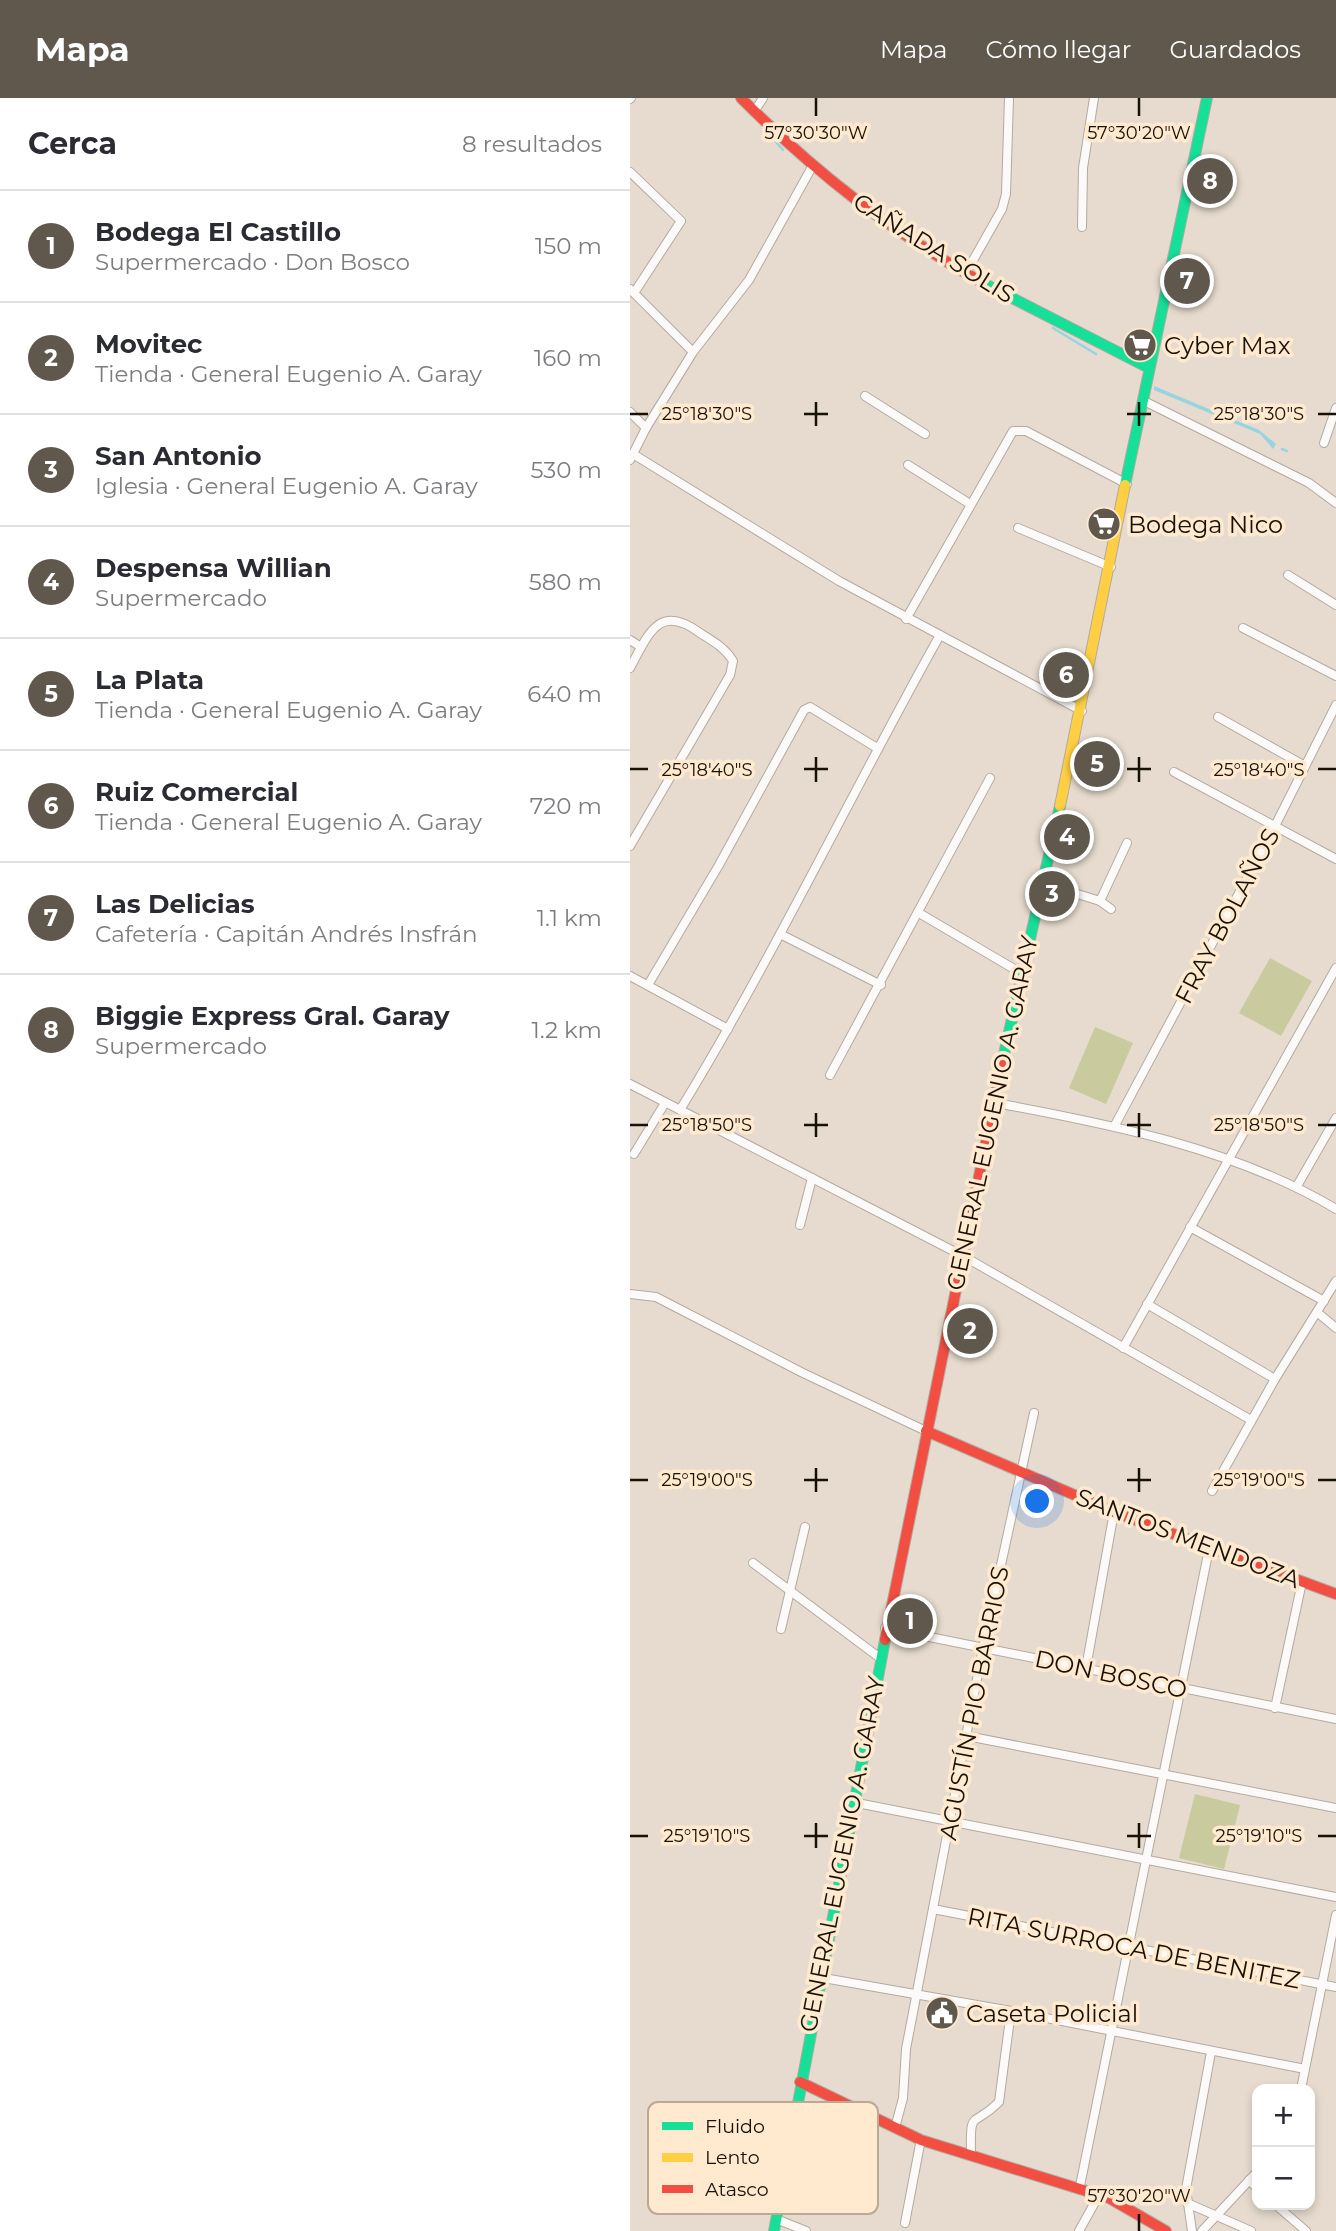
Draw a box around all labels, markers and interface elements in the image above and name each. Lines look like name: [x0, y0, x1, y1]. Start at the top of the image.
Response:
text: Mapa: [35, 29, 130, 69]
text: Mapa: [880, 35, 947, 64]
text: Cómo llegar: [985, 35, 1131, 64]
text: Guardados: [1169, 35, 1301, 64]
text: 57°30'30"W: [764, 122, 868, 144]
text: 57°30'20"W: [1087, 122, 1191, 144]
text: Cerca: [28, 125, 117, 162]
text: 8 resultados: [462, 130, 602, 158]
pin: 8: [1187, 155, 1233, 207]
street label: CAÑADA SOLIS: [848, 187, 1020, 309]
text: Bodega El Castillo: [95, 216, 341, 248]
text: 1: [46, 232, 56, 260]
text: 150 m: [535, 232, 602, 260]
text: Supermercado · Don Bosco: [95, 248, 410, 276]
pin: 7: [1164, 255, 1210, 307]
supermarket icon: Cyber Max: [1121, 326, 1159, 364]
text: Movitec: [95, 328, 203, 360]
place label: Cyber Max: [1164, 331, 1291, 360]
text: 2: [44, 344, 58, 372]
text: 160 m: [534, 344, 602, 372]
text: Tienda · General Eugenio A. Garay: [95, 360, 482, 388]
text: 25°18'30"S: [662, 403, 752, 425]
text: 25°18'30"S: [1214, 403, 1304, 425]
text: San Antonio: [95, 440, 262, 472]
text: 3: [44, 456, 58, 484]
text: 530 m: [530, 456, 602, 484]
text: Iglesia · General Eugenio A. Garay: [95, 472, 478, 500]
supermarket icon: Bodega Nico: [1085, 505, 1123, 543]
place label: Bodega Nico: [1128, 510, 1283, 539]
text: Despensa Willian: [95, 552, 332, 584]
text: 4: [43, 568, 59, 596]
text: 580 m: [529, 568, 602, 596]
text: Supermercado: [95, 584, 267, 612]
pin: 6: [1043, 649, 1089, 701]
text: La Plata: [95, 664, 204, 696]
text: 5: [44, 680, 58, 708]
text: 640 m: [527, 680, 602, 708]
text: Tienda · General Eugenio A. Garay: [95, 696, 482, 724]
pin: 5: [1074, 738, 1120, 790]
text: 25°18'40"S: [661, 759, 753, 781]
text: 25°18'40"S: [1213, 759, 1305, 781]
text: Ruiz Comercial: [95, 776, 298, 808]
text: 6: [44, 792, 58, 820]
text: 720 m: [530, 792, 602, 820]
text: Tienda · General Eugenio A. Garay: [95, 808, 482, 836]
pin: 4: [1044, 811, 1090, 863]
street label: FRAY BOLAÑOS: [1169, 823, 1285, 1009]
pin: 3: [1029, 868, 1075, 920]
text: Las Delicias: [95, 888, 255, 920]
text: 7: [44, 904, 58, 932]
text: 1.1 km: [537, 904, 602, 932]
text: Cafetería · Capitán Andrés Insfrán: [95, 920, 478, 948]
street label: GENERAL EUGENIO A. GARAY: [940, 932, 1044, 1293]
text: Biggie Express Gral. Garay: [95, 1000, 450, 1032]
text: 8: [43, 1016, 59, 1044]
text: 1.2 km: [532, 1016, 602, 1044]
text: Supermercado: [95, 1032, 267, 1060]
text: 25°18'50"S: [662, 1114, 752, 1136]
text: 25°18'50"S: [1214, 1114, 1304, 1136]
pin: 2: [947, 1305, 993, 1357]
text: 25°19'00"S: [661, 1469, 753, 1491]
text: 25°19'00"S: [1213, 1469, 1305, 1491]
street label: SANTOS MENDOZA: [1072, 1482, 1305, 1594]
your location: [1020, 1484, 1054, 1518]
street label: AGUSTÍN PIO BARRIOS: [933, 1563, 1015, 1843]
pin: 1: [887, 1595, 933, 1647]
street label: DON BOSCO: [1032, 1644, 1190, 1704]
street label: GENERAL EUGENIO A. GARAY: [793, 1673, 891, 2034]
text: 25°19'10"S: [664, 1825, 750, 1847]
text: 25°19'10"S: [1216, 1825, 1302, 1847]
street label: RITA SURROCA DE BENITEZ: [965, 1901, 1303, 1995]
public building icon: Caseta Policial: [923, 1994, 961, 2032]
place label: Caseta Policial: [966, 1999, 1138, 2028]
map controls: [1252, 2084, 1315, 2210]
button: +: [1252, 2084, 1315, 2147]
legend: [648, 2102, 878, 2214]
text: Fluido: [705, 2115, 765, 2138]
text: Lento: [705, 2146, 760, 2169]
button: −: [1252, 2147, 1315, 2210]
text: Atasco: [705, 2178, 769, 2201]
text: 57°30'20"W: [1087, 2185, 1191, 2207]

